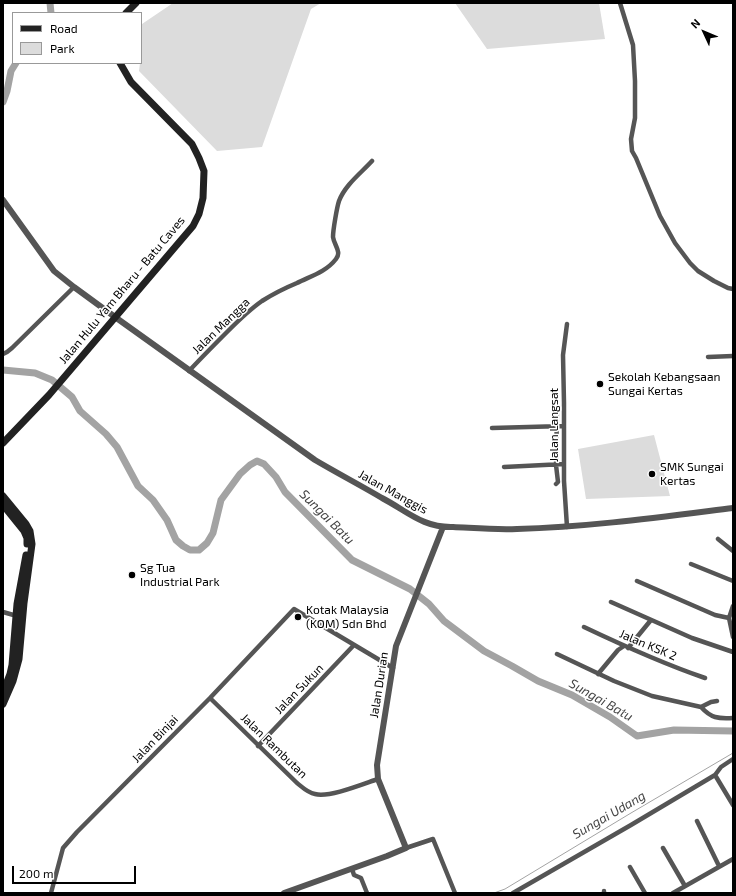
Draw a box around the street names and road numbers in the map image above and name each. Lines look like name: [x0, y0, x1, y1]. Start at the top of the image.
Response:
street label: Jalan Hulu Yam Bharu - Batu Caves: [56, 213, 188, 367]
street label: Jalan Mangga: [189, 295, 253, 357]
street label: Jalan Langsat: [547, 388, 561, 462]
street label: Jalan Manggis: [356, 467, 430, 517]
street label: Jalan KSK 2: [617, 626, 679, 664]
street label: Jalan Durian: [367, 651, 391, 719]
street label: Jalan Sukun: [272, 661, 326, 717]
street label: Jalan Rambutan: [238, 711, 310, 781]
street label: Jalan Binjai: [129, 712, 181, 766]

